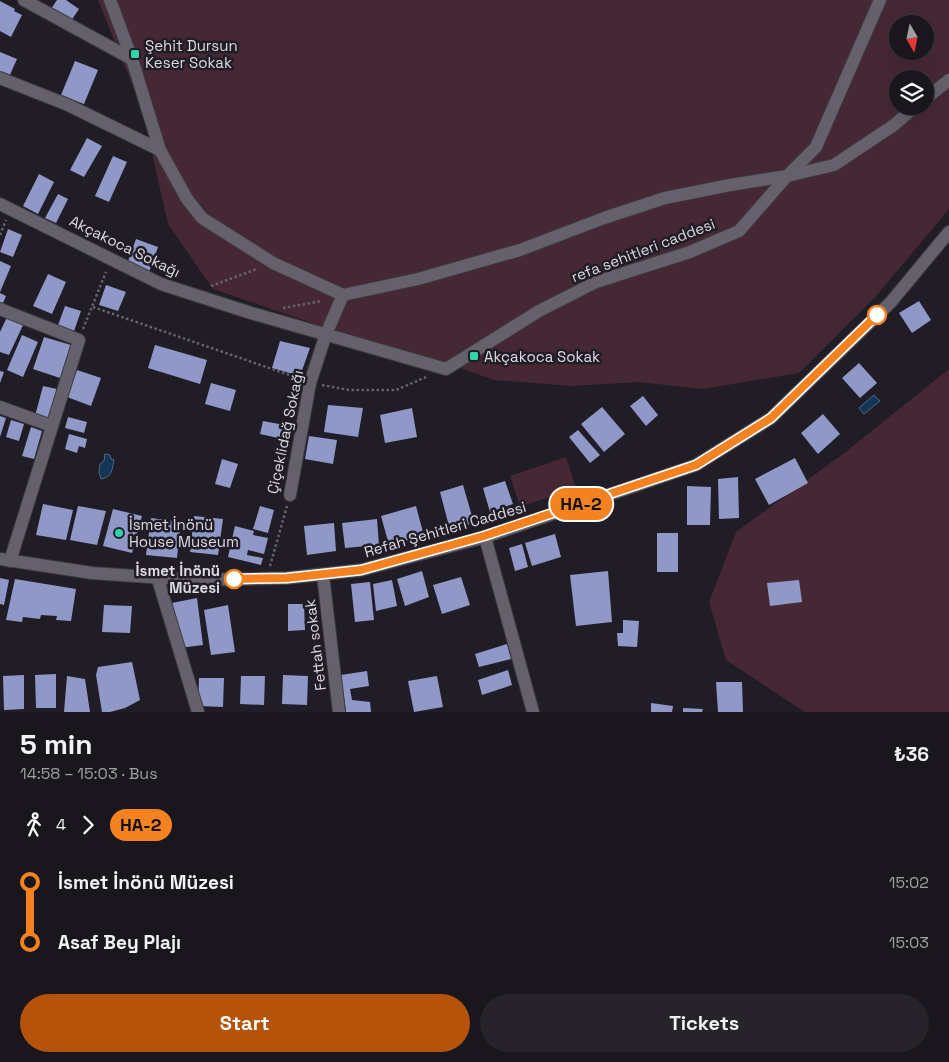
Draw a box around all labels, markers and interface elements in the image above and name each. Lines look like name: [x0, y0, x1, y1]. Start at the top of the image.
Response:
north arrow: [889, 15, 934, 60]
map controls: [889, 15, 934, 115]
place label: Şehit Dursun Keser Sokak: [145, 36, 238, 72]
marker: Şehit Dursun Keser Sokak: [129, 48, 141, 60]
button: layers: [889, 70, 934, 115]
street label: Akçakoca Sokağı: [66, 211, 184, 281]
street label: refa sehitleri caddesi: [568, 214, 718, 286]
unlabelled marker: [867, 305, 887, 325]
place label: Akçakoca Sokak: [484, 347, 600, 366]
marker: Akçakoca Sokak: [468, 350, 480, 362]
street label: Çiçeklidağ Sokağı: [263, 368, 307, 496]
line badge: HA-2: [546, 488, 616, 520]
text: HA-2: [560, 492, 602, 515]
street label: Refah Şehitleri Caddesi: [362, 497, 528, 561]
place label: İsmet İnönü House Museum: [129, 515, 239, 551]
marker: İsmet İnönü House Museum: [113, 527, 125, 539]
place label: İsmet İnönü Müzesi: [136, 561, 220, 597]
marker: İsmet İnönü Müzesi: [224, 569, 244, 589]
street label: Fettah sokak: [300, 598, 330, 692]
text: 5 min: [20, 726, 93, 762]
text: ₺36: [894, 742, 929, 767]
text: 14:58 – 15:03 · Bus: [20, 763, 158, 784]
icon: walk: [20, 811, 48, 839]
icon: forward: [74, 811, 102, 839]
text: HA-2: [120, 813, 162, 836]
text: 4: [56, 814, 66, 835]
text: İsmet İnönü Müzesi: [58, 870, 234, 895]
text: 15:02: [889, 872, 929, 893]
text: Asaf Bey Plajı: [58, 930, 181, 955]
text: 15:03: [889, 932, 929, 953]
button: Start: [20, 994, 470, 1052]
button: Tickets: [480, 994, 929, 1052]

